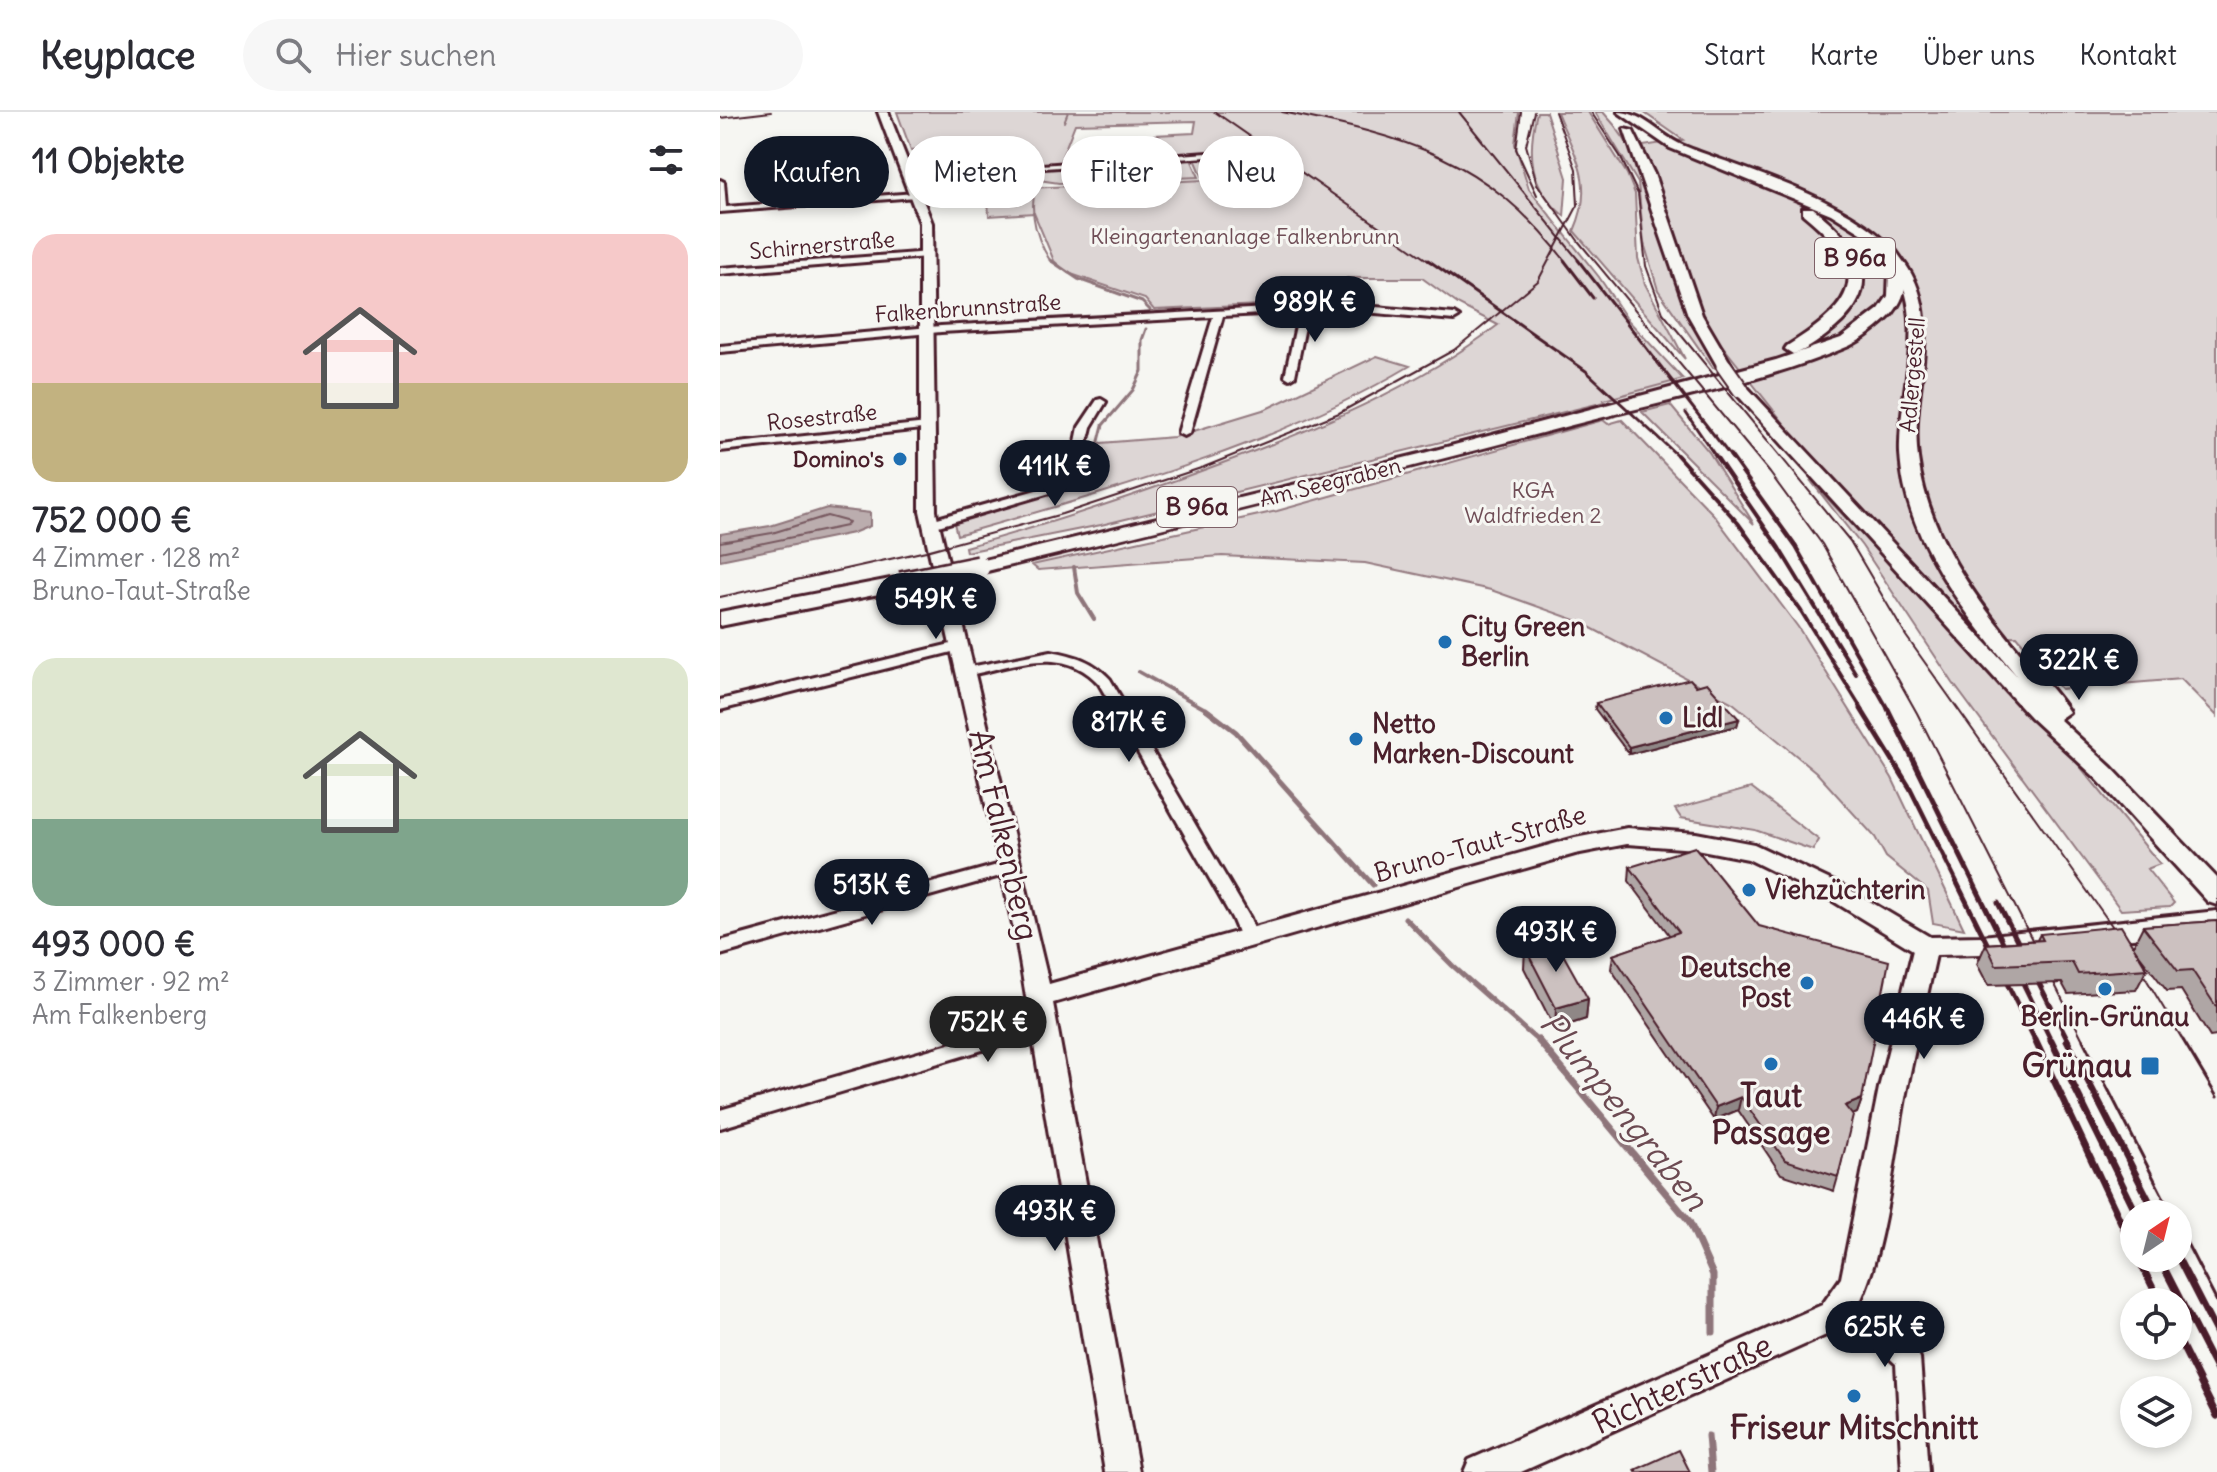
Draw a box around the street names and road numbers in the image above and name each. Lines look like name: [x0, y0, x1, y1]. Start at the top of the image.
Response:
street label: Schirnerstraße: [748, 225, 896, 265]
road number: B 96a: [1815, 238, 1895, 278]
street label: Falkenbrunnstraße: [874, 288, 1062, 328]
street label: Adlergestell: [1893, 316, 1931, 434]
street label: Rosestraße: [766, 397, 878, 437]
street label: Am Seegraben: [1256, 451, 1404, 513]
road number: B 96a: [1157, 487, 1237, 527]
street label: Am Falkenberg: [960, 725, 1049, 945]
street label: Bruno-Taut-Straße: [1370, 797, 1590, 890]
street label: Richterstraße: [1585, 1324, 1778, 1443]

